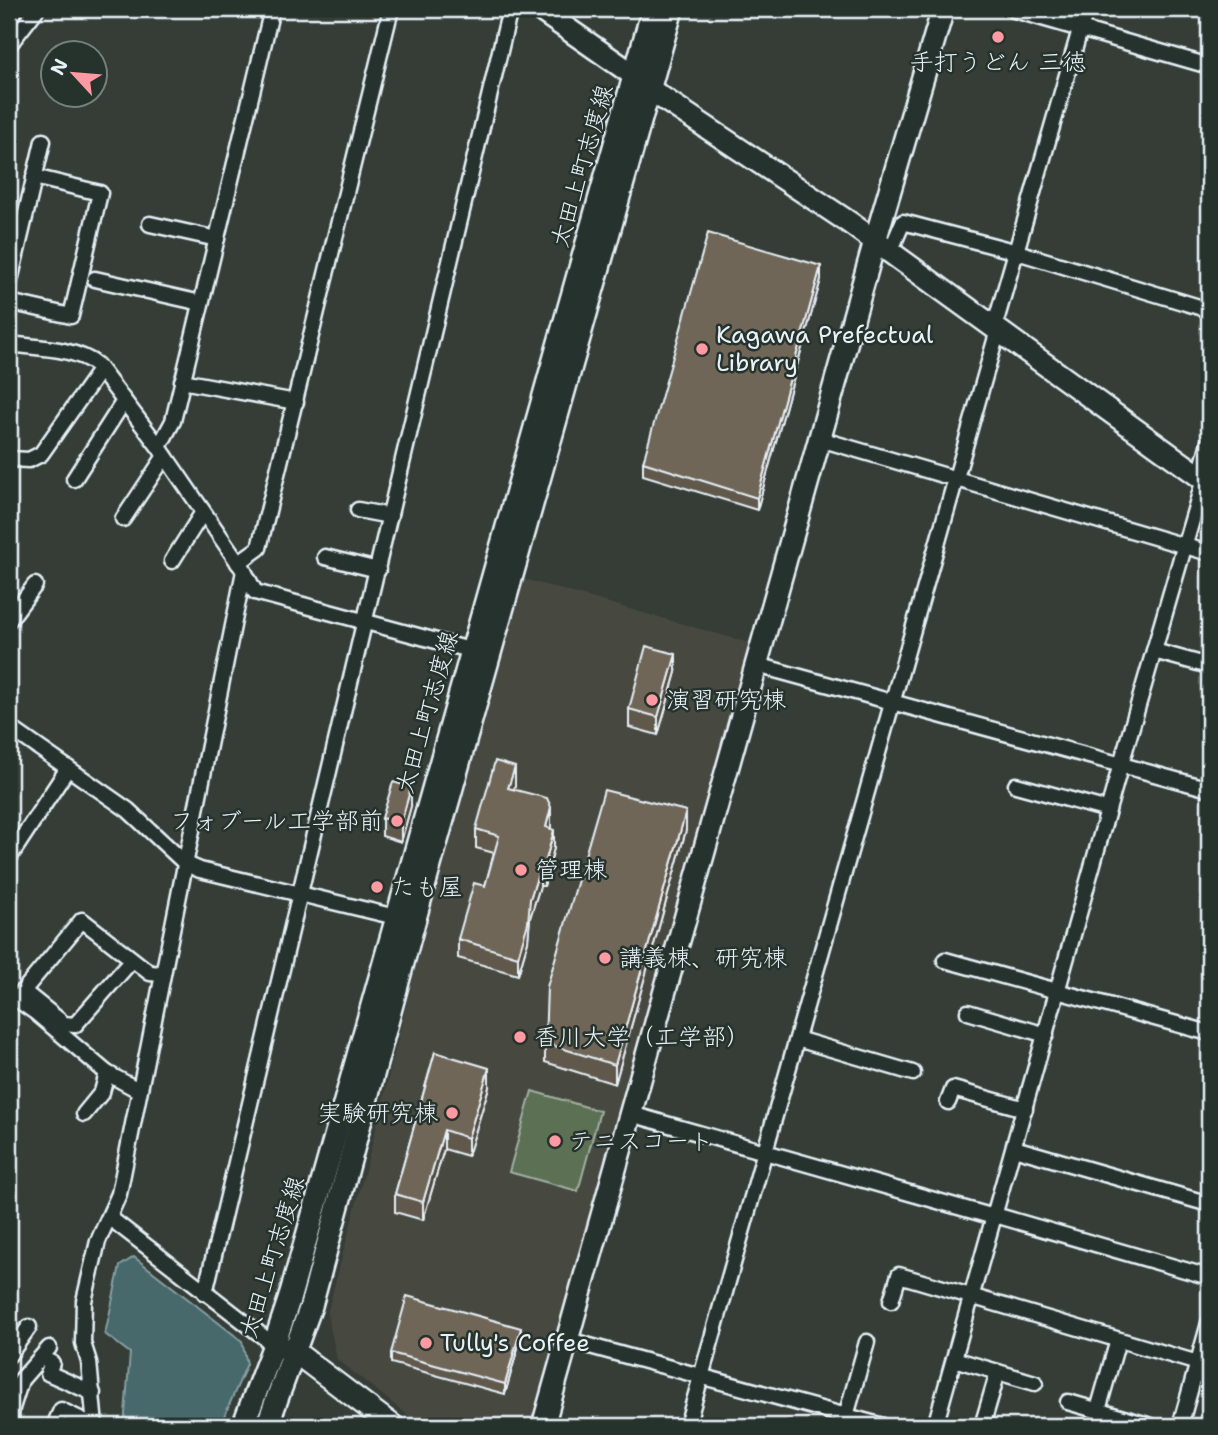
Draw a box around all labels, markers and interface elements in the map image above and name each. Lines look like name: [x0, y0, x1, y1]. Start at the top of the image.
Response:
marker: 手打うどん 三徳: [990, 29, 1006, 45]
north arrow: [38, 38, 108, 108]
place label: 手打うどん 三徳: [910, 46, 1086, 78]
text: N: [45, 55, 74, 79]
street label: 太田上町志度線: [543, 81, 621, 251]
place label: Kagawa Prefectual Library: [716, 319, 934, 379]
marker: Kagawa Prefectual Library: [694, 341, 710, 357]
street label: 太田上町志度線: [388, 627, 466, 797]
place label: 演習研究棟: [666, 684, 786, 716]
marker: 演習研究棟: [644, 692, 660, 708]
place label: フォブール工学部前: [170, 805, 383, 837]
marker: フォブール工学部前: [389, 813, 405, 829]
place label: 管理棟: [535, 854, 607, 886]
marker: 管理棟: [513, 862, 529, 878]
place label: たも屋: [391, 871, 463, 903]
marker: たも屋: [369, 879, 385, 895]
place label: 講義棟、研究棟: [619, 942, 787, 974]
marker: 講義棟、研究棟: [597, 950, 613, 966]
place label: 香川大学（工学部）: [534, 1021, 750, 1053]
marker: 香川大学（工学部）: [512, 1029, 528, 1045]
place label: 実験研究棟: [318, 1097, 438, 1129]
marker: 実験研究棟: [444, 1105, 460, 1121]
place label: テニスコート: [569, 1125, 713, 1157]
marker: テニスコート: [547, 1133, 563, 1149]
street label: 太田上町志度線: [232, 1172, 312, 1342]
place label: Tully's Coffee: [440, 1327, 590, 1359]
marker: Tully's Coffee: [418, 1335, 434, 1351]

